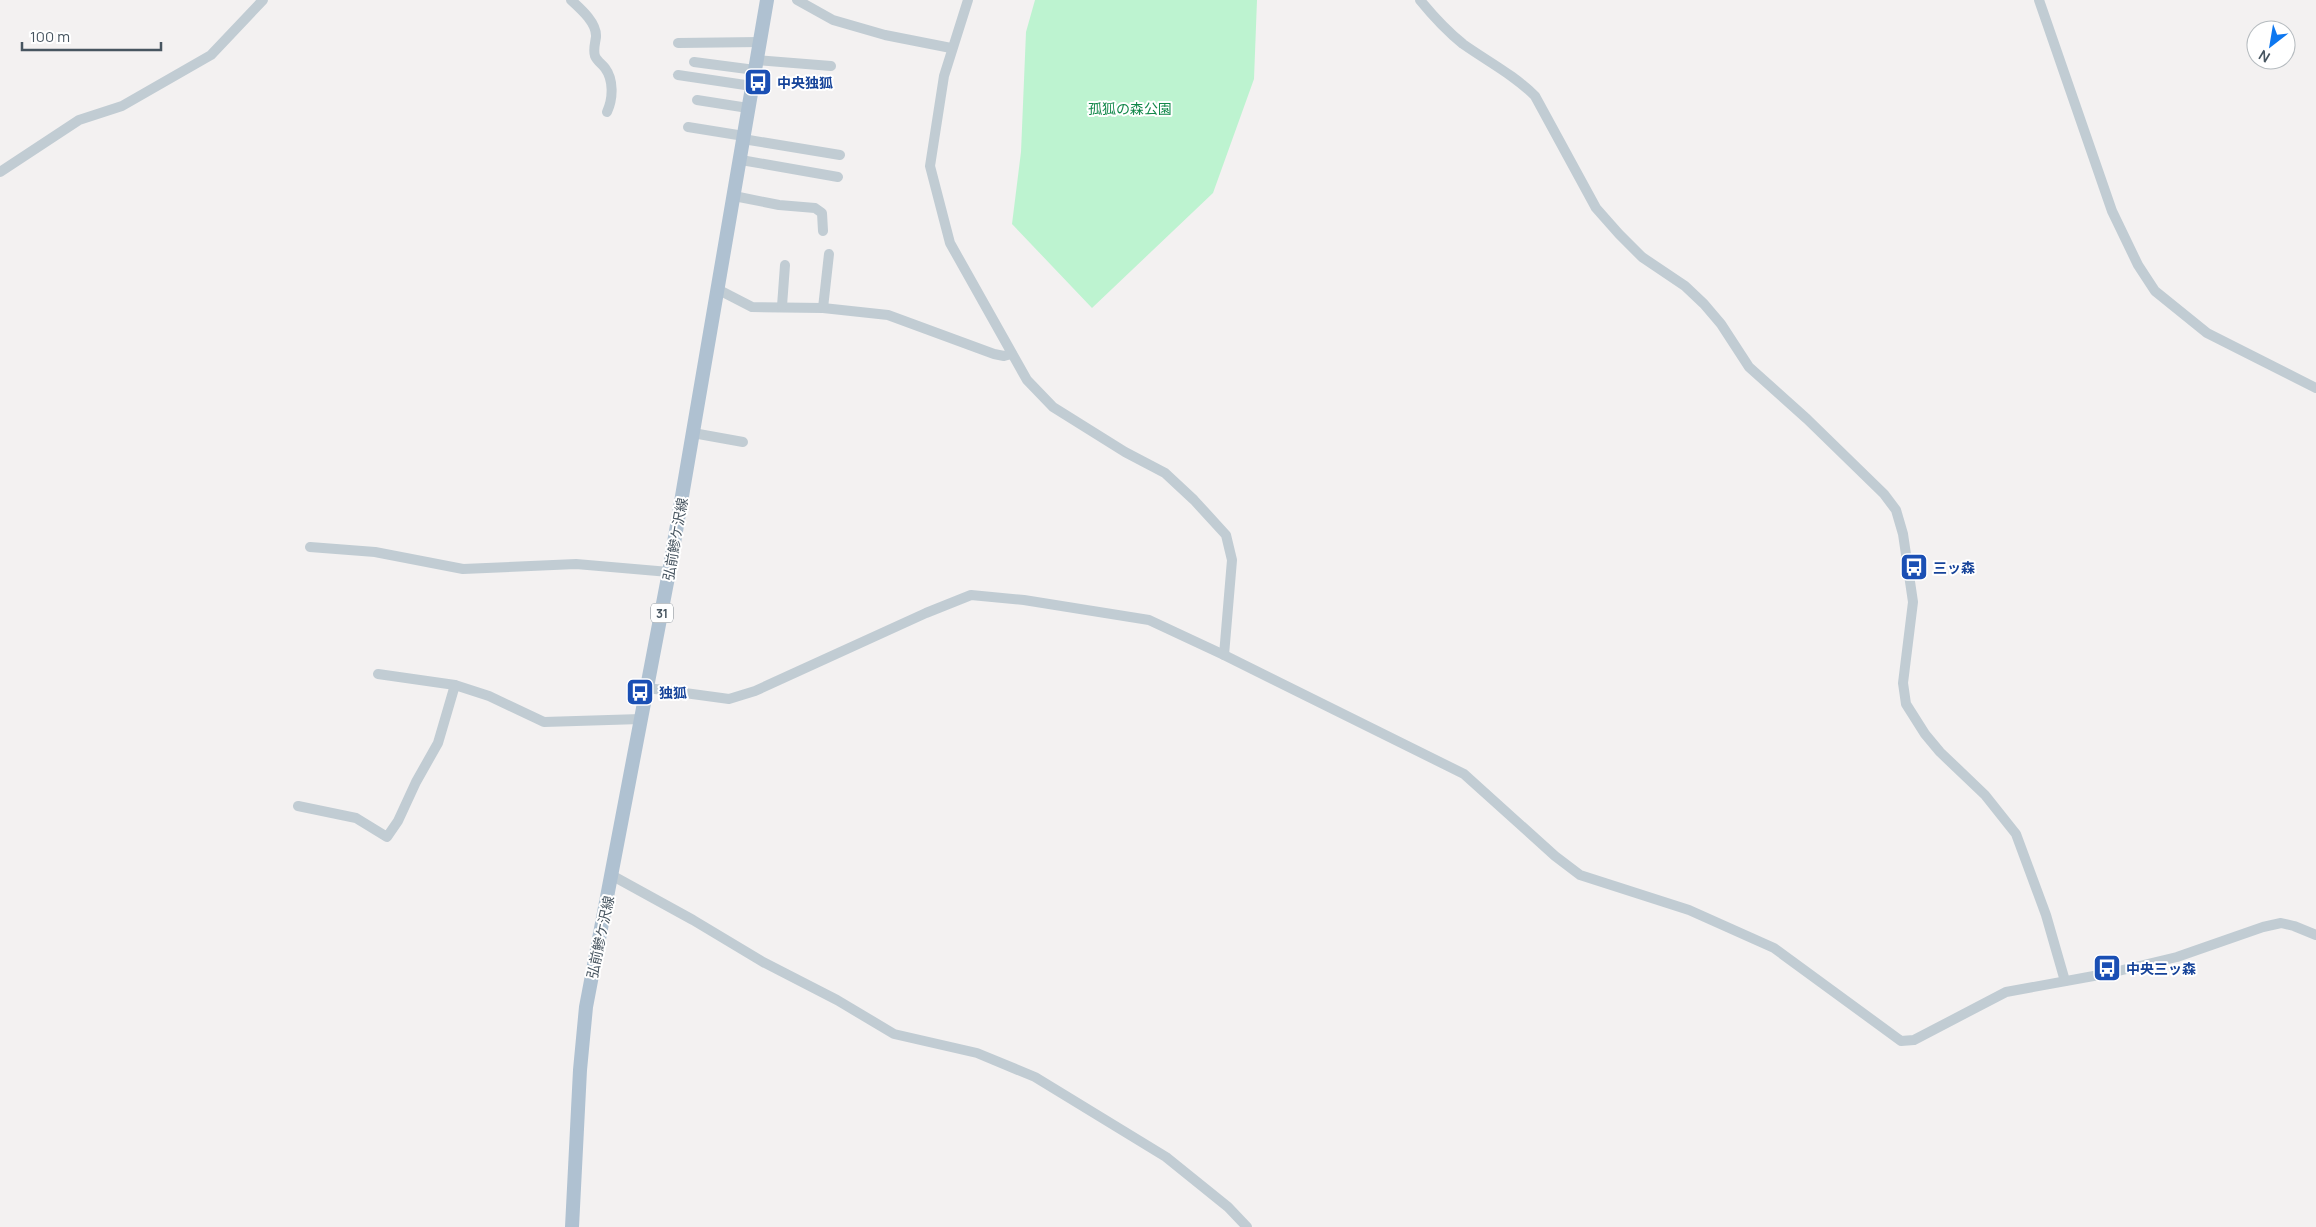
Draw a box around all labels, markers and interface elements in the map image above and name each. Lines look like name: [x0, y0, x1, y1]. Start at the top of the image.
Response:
scale bar: [22, 20, 161, 52]
north arrow: [2246, 20, 2296, 70]
text: 100 m: [30, 26, 70, 47]
text: N: [2255, 46, 2273, 67]
bus stop icon: 中央独狐: [743, 67, 773, 97]
place label: 中央独狐: [777, 73, 833, 92]
park label: 孤狐の森公園: [1088, 99, 1172, 118]
street label: 弘前鰺ケ沢線: [658, 496, 692, 582]
bus stop icon: 三ッ森: [1899, 552, 1929, 582]
place label: 三ッ森: [1933, 558, 1975, 577]
road number: 31: [651, 604, 673, 622]
bus stop icon: 独狐: [625, 677, 655, 707]
place label: 独狐: [659, 683, 687, 702]
street label: 弘前鰺ケ沢線: [582, 894, 618, 980]
bus stop icon: 中央三ッ森: [2092, 953, 2122, 983]
place label: 中央三ッ森: [2126, 959, 2196, 978]

